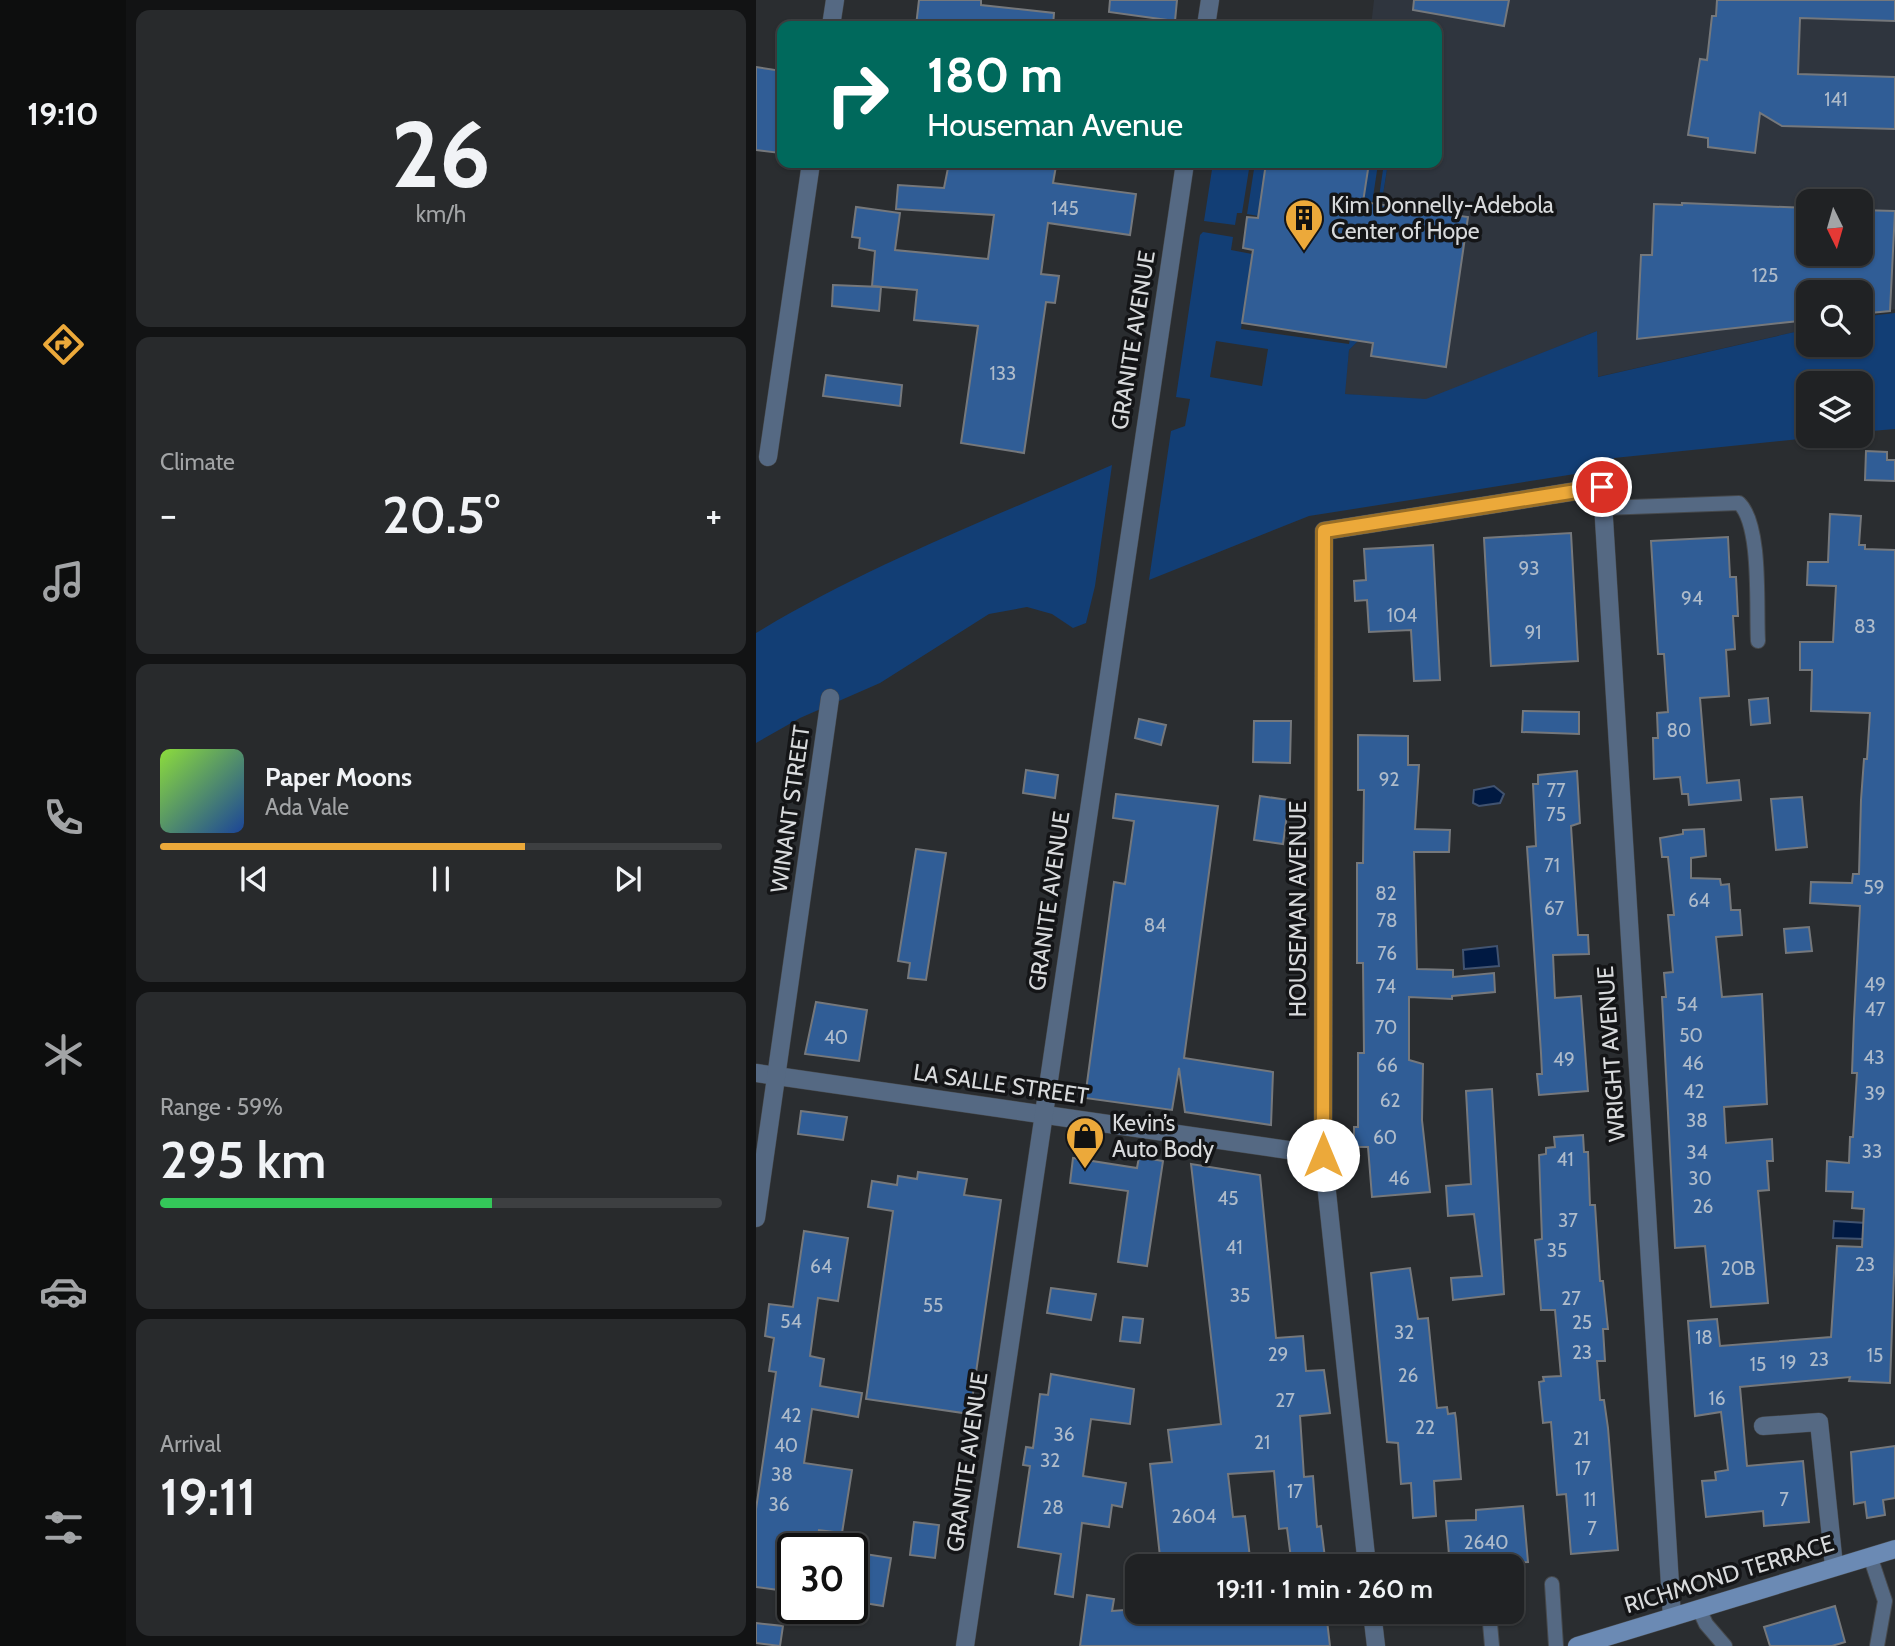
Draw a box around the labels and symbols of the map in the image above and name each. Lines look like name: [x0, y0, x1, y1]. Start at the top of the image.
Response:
house number: 141: [1824, 88, 1848, 111]
north arrow: [1796, 189, 1872, 266]
place label: Kim Donnelly-Adebola Center of Hope: [1331, 191, 1554, 245]
house number: 145: [1051, 197, 1079, 220]
building icon: Kim Donnelly-Adebola Center of Hope: [1283, 197, 1325, 252]
street label: GRANITE AVENUE: [1105, 248, 1161, 432]
house number: 125: [1752, 264, 1778, 287]
house number: 133: [990, 362, 1016, 385]
pin: [1572, 457, 1632, 517]
house number: 93: [1518, 557, 1540, 580]
house number: 94: [1681, 587, 1703, 610]
house number: 104: [1387, 604, 1417, 627]
house number: 83: [1854, 615, 1876, 638]
house number: 91: [1525, 621, 1542, 644]
house number: 80: [1667, 719, 1691, 742]
street label: WINANT STREET: [764, 723, 816, 895]
house number: 92: [1379, 768, 1399, 791]
house number: 77: [1546, 779, 1566, 802]
street label: HOUSEMAN AVENUE: [1284, 801, 1312, 1017]
house number: 75: [1546, 803, 1566, 826]
street label: GRANITE AVENUE: [1023, 809, 1075, 993]
house number: 71: [1544, 854, 1560, 877]
house number: 59: [1863, 876, 1885, 899]
house number: 82: [1375, 882, 1397, 905]
house number: 64: [1688, 889, 1710, 912]
house number: 67: [1544, 897, 1565, 920]
house number: 78: [1376, 909, 1398, 932]
house number: 84: [1144, 914, 1166, 937]
house number: 76: [1377, 942, 1397, 965]
street label: WRIGHT AVENUE: [1591, 965, 1631, 1143]
house number: 49: [1864, 973, 1886, 996]
house number: 74: [1376, 975, 1396, 998]
house number: 54: [1676, 993, 1698, 1016]
house number: 47: [1865, 998, 1886, 1021]
house number: 70: [1375, 1016, 1397, 1039]
house number: 50: [1679, 1024, 1703, 1047]
house number: 40: [824, 1026, 848, 1049]
house number: 43: [1863, 1046, 1885, 1069]
house number: 49: [1553, 1048, 1575, 1071]
house number: 46: [1682, 1052, 1704, 1075]
house number: 66: [1376, 1054, 1398, 1077]
street label: LA SALLE STREET: [912, 1058, 1090, 1110]
house number: 42: [1684, 1080, 1704, 1103]
house number: 39: [1864, 1082, 1886, 1105]
house number: 62: [1380, 1089, 1400, 1112]
place label: Kevin’s Auto Body: [1112, 1109, 1215, 1163]
house number: 38: [1686, 1109, 1708, 1132]
shop icon: Kevin’s Auto Body: [1064, 1115, 1106, 1170]
position arrow: [1286, 1118, 1360, 1192]
house number: 60: [1373, 1126, 1397, 1149]
house number: 33: [1862, 1140, 1882, 1163]
house number: 34: [1686, 1141, 1708, 1164]
house number: 41: [1556, 1148, 1574, 1171]
house number: 46: [1388, 1167, 1410, 1190]
house number: 30: [1688, 1167, 1712, 1190]
house number: 45: [1217, 1187, 1239, 1210]
house number: 26: [1693, 1195, 1713, 1218]
house number: 37: [1558, 1209, 1578, 1232]
house number: 41: [1225, 1236, 1243, 1259]
house number: 35: [1547, 1239, 1567, 1262]
house number: 23: [1855, 1253, 1875, 1276]
house number: 64: [810, 1255, 832, 1278]
house number: 20B: [1721, 1257, 1755, 1280]
house number: 35: [1230, 1284, 1250, 1307]
house number: 27: [1561, 1287, 1581, 1310]
house number: 55: [923, 1294, 943, 1317]
house number: 54: [780, 1310, 802, 1333]
house number: 25: [1572, 1311, 1592, 1334]
house number: 32: [1394, 1321, 1414, 1344]
house number: 18: [1695, 1326, 1713, 1349]
house number: 23: [1572, 1341, 1592, 1364]
house number: 29: [1268, 1343, 1288, 1366]
house number: 15: [1867, 1344, 1883, 1367]
house number: 23: [1809, 1348, 1829, 1371]
house number: 19: [1780, 1351, 1797, 1374]
house number: 15: [1750, 1353, 1766, 1376]
house number: 26: [1398, 1364, 1418, 1387]
street label: GRANITE AVENUE: [941, 1370, 993, 1554]
house number: 16: [1709, 1387, 1726, 1410]
house number: 27: [1275, 1389, 1295, 1412]
house number: 42: [781, 1404, 801, 1427]
house number: 22: [1415, 1416, 1435, 1439]
house number: 36: [1053, 1423, 1075, 1446]
house number: 21: [1573, 1427, 1589, 1450]
house number: 21: [1254, 1431, 1270, 1454]
house number: 40: [774, 1434, 798, 1457]
house number: 32: [1040, 1449, 1060, 1472]
house number: 17: [1575, 1457, 1591, 1480]
house number: 38: [771, 1463, 793, 1486]
house number: 17: [1287, 1480, 1303, 1503]
house number: 11: [1584, 1488, 1596, 1511]
house number: 7: [1779, 1488, 1789, 1511]
house number: 36: [768, 1493, 790, 1516]
house number: 28: [1042, 1496, 1064, 1519]
house number: 2604: [1172, 1505, 1217, 1528]
house number: 7: [1587, 1517, 1597, 1540]
street label: RICHMOND TERRACE: [1621, 1529, 1837, 1619]
house number: 2640: [1464, 1531, 1509, 1554]
speed limit sign: 30: [777, 1533, 868, 1624]

